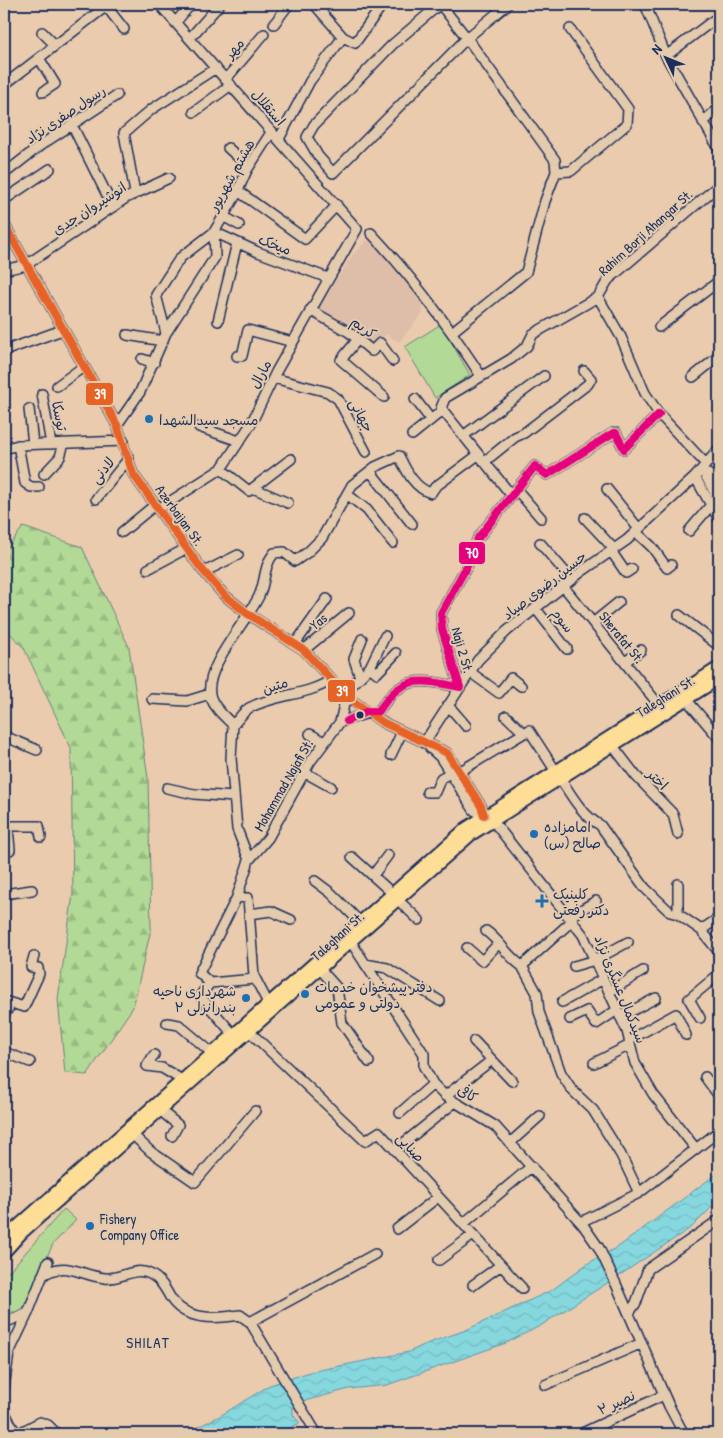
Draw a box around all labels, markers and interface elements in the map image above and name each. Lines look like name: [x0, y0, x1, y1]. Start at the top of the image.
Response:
north arrow: [640, 32, 690, 82]
street label: مهر: [219, 34, 248, 63]
text: N: [647, 39, 666, 58]
street label: رسول صفری نژاد: [21, 80, 109, 148]
street label: استقلال: [248, 85, 290, 129]
street label: هشتم شهریور: [203, 136, 260, 216]
street label: انوشیروان جدی: [48, 177, 130, 239]
street label: Rahim Borji Ahangar St.: [594, 185, 697, 280]
street label: میخک: [256, 229, 294, 259]
street label: کریم: [346, 311, 381, 344]
street label: مارال: [245, 356, 275, 392]
line badge: 39: [85, 382, 114, 406]
text: 39: [94, 384, 107, 403]
street label: جهانی: [345, 395, 379, 435]
street label: توسکا: [48, 399, 72, 433]
place label: مسجد سیدالشهدا: [159, 410, 258, 429]
marker: مسجد سیدالشهدا: [143, 413, 155, 425]
street label: لادنی: [85, 453, 119, 487]
street label: Azerbaijan St.: [151, 481, 208, 550]
line badge: 70: [458, 541, 486, 565]
text: 70: [464, 543, 479, 562]
street label: حسین رضوی صیاد: [498, 546, 590, 624]
street label: سوم: [545, 604, 579, 638]
street label: Sherafat St.: [595, 607, 649, 667]
street label: Yas: [305, 608, 331, 634]
street label: Naji 2 St.: [446, 625, 479, 675]
street label: Taleghani St.: [632, 670, 698, 722]
street label: متین: [260, 672, 290, 698]
line badge: 39: [327, 679, 356, 703]
text: 39: [336, 681, 349, 700]
unlabelled marker: [355, 710, 365, 720]
street label: Mohammad Najafi St.: [249, 736, 318, 835]
street label: اختر: [642, 763, 673, 794]
place label: امامزاده صالح (س): [544, 817, 601, 853]
marker: امامزاده صالح (س): [528, 828, 540, 840]
place label: کلینیک دکتر رفعتی: [553, 884, 609, 919]
marker: کلینیک دکتر رفعتی: [535, 894, 549, 908]
street label: Taleghani St.: [306, 907, 368, 966]
street label: سیدکمال عسگری نژاد: [591, 932, 651, 1046]
place label: دفتر پیشخوان خدمات دولتی و عمومی: [315, 977, 433, 1012]
place label: شهرداری ناحیه ۲ بندرانزلی: [153, 981, 236, 1016]
marker: دفتر پیشخوان خدمات دولتی و عمومی: [299, 988, 311, 1000]
marker: شهرداری ناحیه ۲ بندرانزلی: [240, 992, 252, 1004]
street label: کافی: [454, 1080, 482, 1106]
street label: صنایی: [393, 1128, 429, 1166]
place label: Fishery Company Office: [99, 1209, 179, 1245]
marker: Fishery Company Office: [84, 1220, 96, 1232]
district label: SHILAT: [126, 1332, 170, 1353]
street label: نصیر ۲: [594, 1385, 638, 1419]

